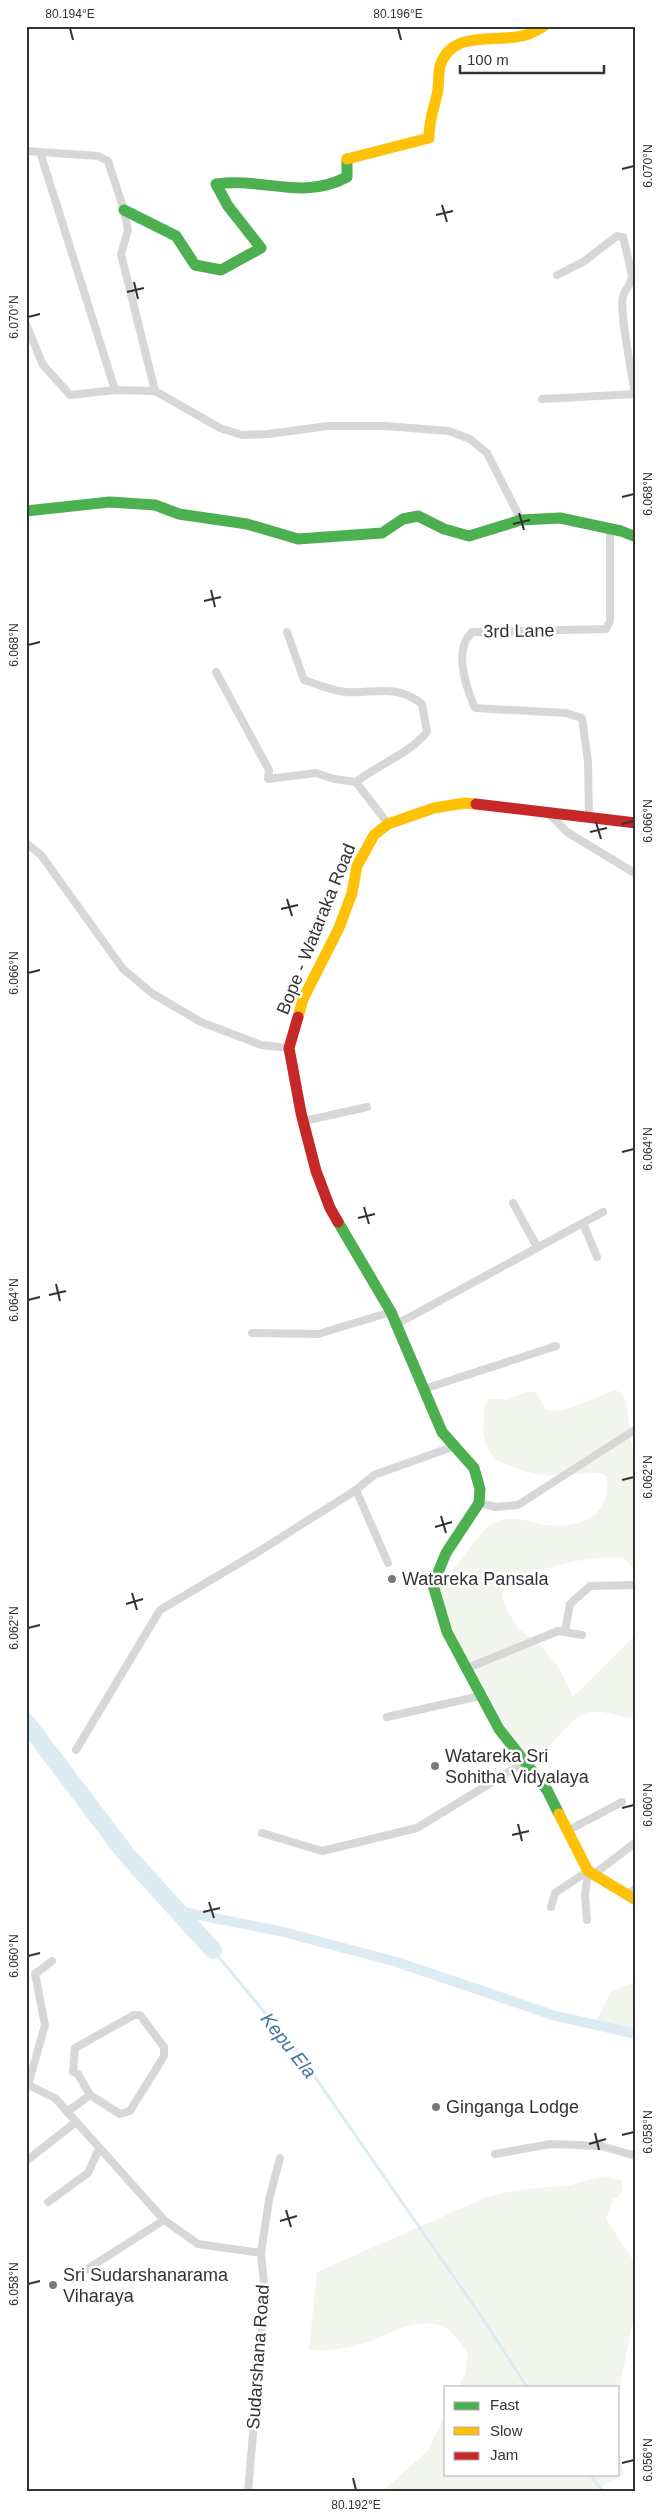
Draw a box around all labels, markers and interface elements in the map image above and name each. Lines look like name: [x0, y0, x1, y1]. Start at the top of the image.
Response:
text: 80.194°E: [45, 7, 95, 21]
text: 80.196°E: [373, 7, 423, 21]
scale bar: [460, 42, 603, 74]
text: 100 m: [467, 51, 509, 68]
text: 6.070°N: [641, 144, 655, 188]
text: 6.070°N: [7, 295, 21, 339]
text: 6.068°N: [641, 472, 655, 516]
street label: 3rd Lane: [483, 620, 555, 642]
text: 6.068°N: [7, 623, 21, 667]
text: 6.066°N: [641, 799, 655, 843]
street label: Bope - Wataraka Road: [273, 841, 359, 1017]
text: 6.066°N: [7, 951, 21, 995]
text: 6.064°N: [641, 1127, 655, 1171]
text: 6.064°N: [7, 1278, 21, 1322]
text: 6.062°N: [641, 1455, 655, 1499]
place label: Watareka Pansala: [402, 1569, 549, 1589]
marker: Watareka Pansala: [386, 1573, 398, 1585]
text: 6.062°N: [7, 1606, 21, 1650]
place label: Watareka Sri Sohitha Vidyalaya: [445, 1746, 590, 1787]
marker: Watareka Sri Sohitha Vidyalaya: [429, 1760, 441, 1772]
text: 6.060°N: [641, 1783, 655, 1827]
text: 6.060°N: [7, 1934, 21, 1978]
water label: Kepu Ela: [257, 2008, 321, 2082]
place label: Ginganga Lodge: [446, 2097, 579, 2117]
marker: Ginganga Lodge: [430, 2101, 442, 2113]
text: 6.058°N: [641, 2110, 655, 2154]
text: 6.058°N: [7, 2262, 21, 2306]
place label: Sri Sudarshanarama Viharaya: [63, 2265, 229, 2306]
marker: Sri Sudarshanarama Viharaya: [47, 2279, 59, 2291]
street label: Sudarshana Road: [243, 2284, 273, 2430]
legend: [444, 2386, 620, 2476]
text: Fast: [490, 2396, 520, 2413]
text: Slow: [490, 2422, 523, 2439]
text: 6.056°N: [641, 2438, 655, 2482]
text: Jam: [490, 2446, 518, 2463]
text: 80.192°E: [331, 2498, 381, 2512]

